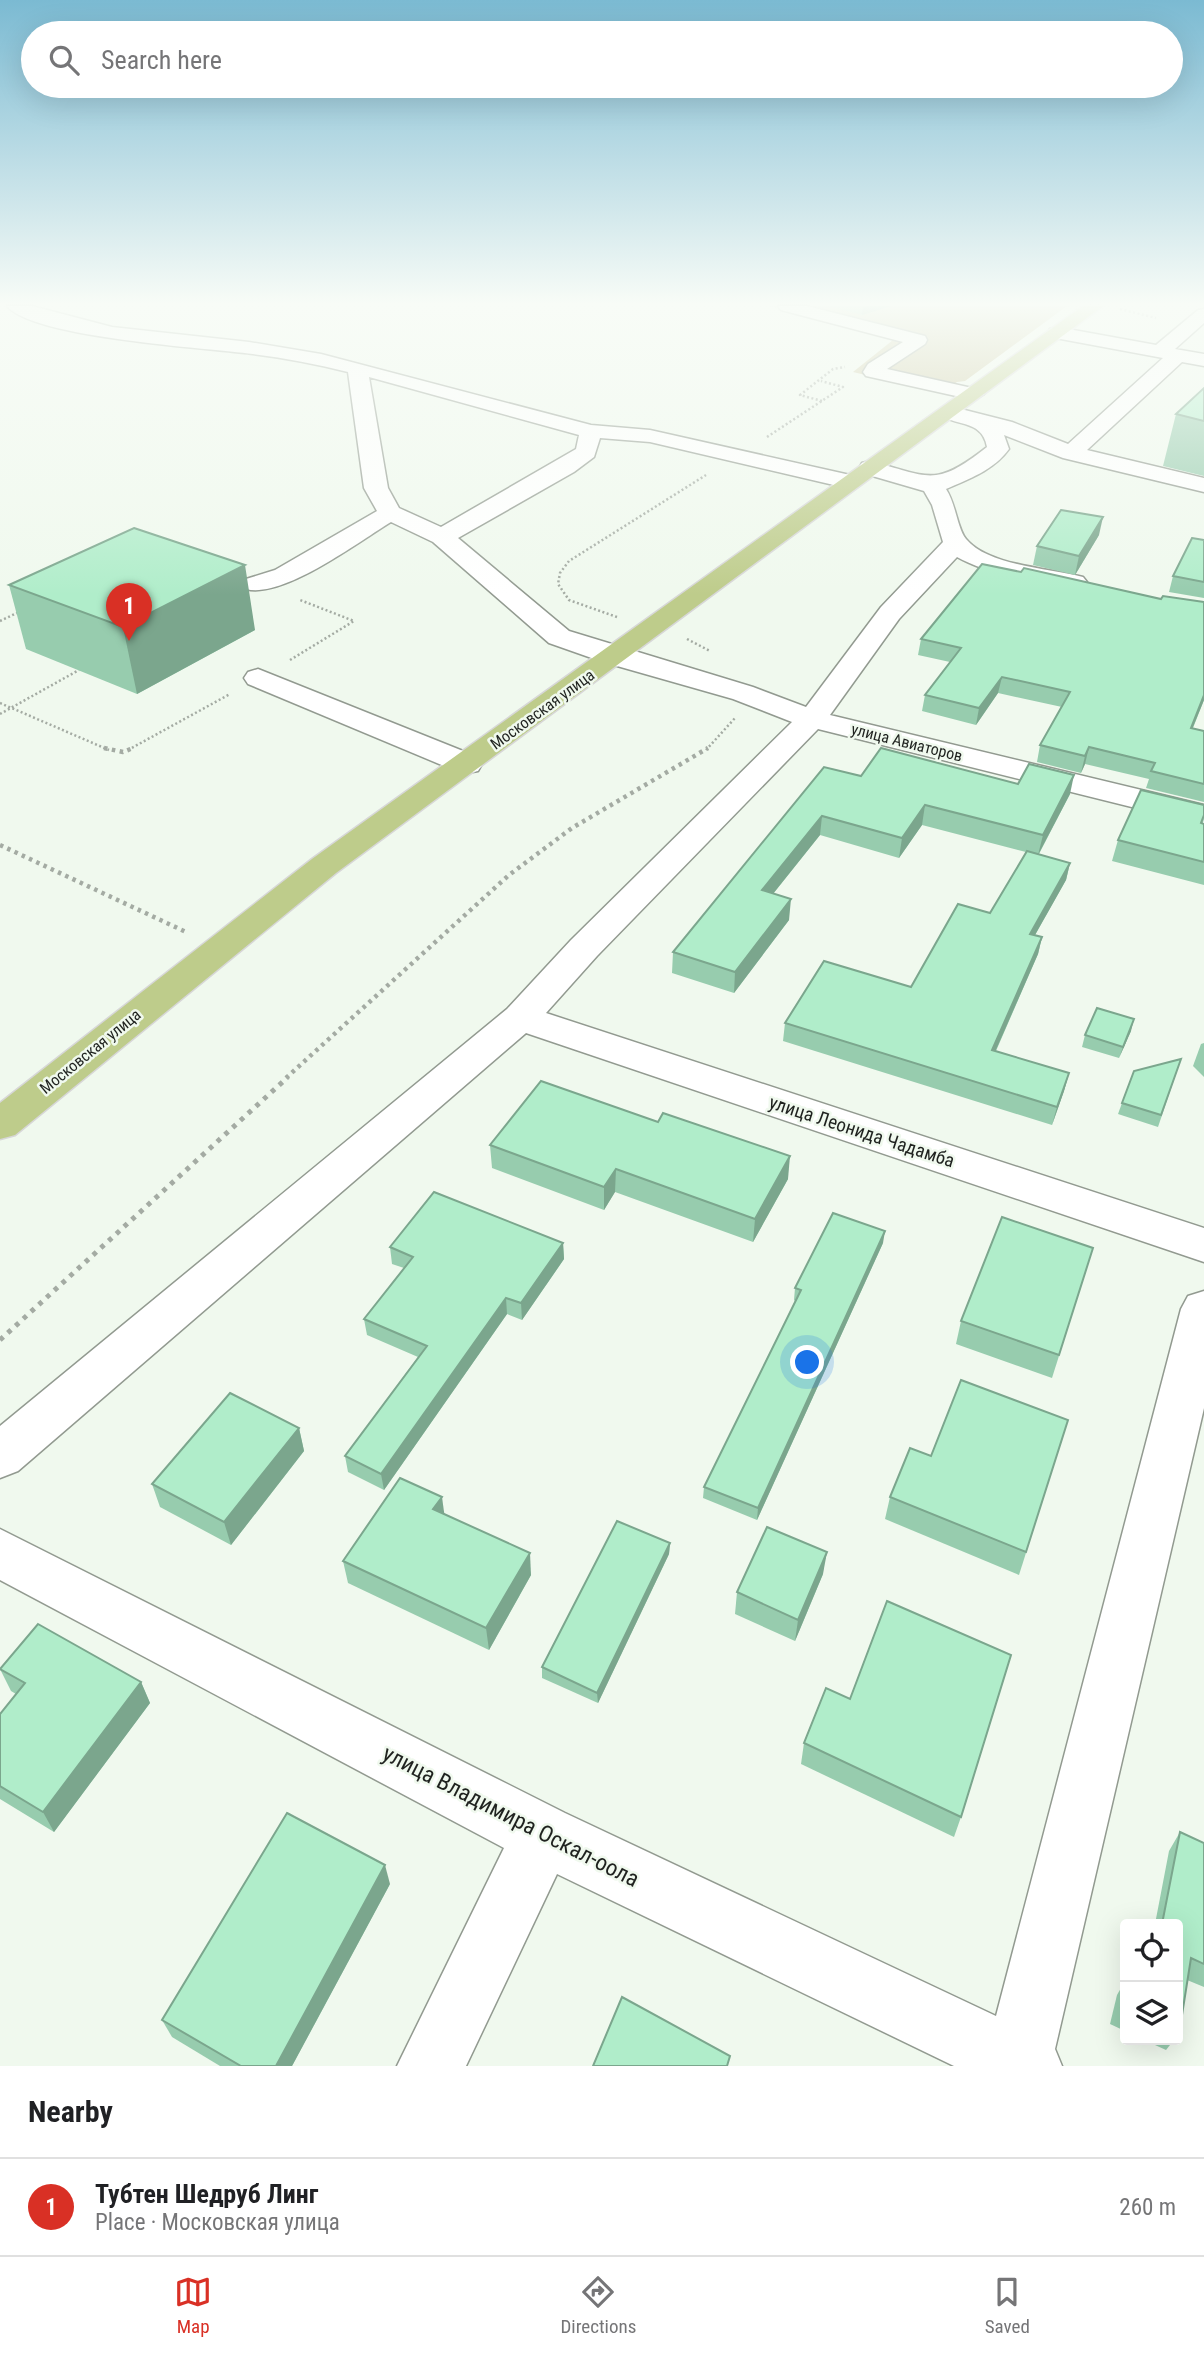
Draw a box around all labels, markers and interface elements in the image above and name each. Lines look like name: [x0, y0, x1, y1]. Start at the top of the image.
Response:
search box: [21, 21, 1183, 98]
icon: search: [45, 41, 83, 79]
text: Search here: [101, 45, 222, 75]
pin: 1: [106, 583, 152, 641]
street label: Московская улица: [487, 665, 598, 754]
street label: улица Авиаторов: [849, 719, 964, 765]
street label: Московская улица: [36, 1005, 144, 1098]
street label: улица Леонида Чадамба: [766, 1091, 958, 1172]
your location: [790, 1345, 824, 1379]
street label: улица Владимира Оскал-оола: [378, 1740, 643, 1893]
map controls: [1120, 1919, 1183, 2045]
button: locate: [1120, 1919, 1183, 1982]
button: layers: [1120, 1982, 1183, 2045]
text: Nearby: [28, 2094, 113, 2129]
text: Тубтен Шедруб Линг: [95, 2179, 318, 2209]
text: 1: [45, 2194, 57, 2221]
text: 260 m: [1119, 2194, 1176, 2221]
text: Place · Московская улица: [95, 2209, 340, 2236]
tab: Map: [174, 2273, 212, 2338]
tab: Directions: [560, 2273, 636, 2338]
tab: Saved: [985, 2273, 1030, 2338]

